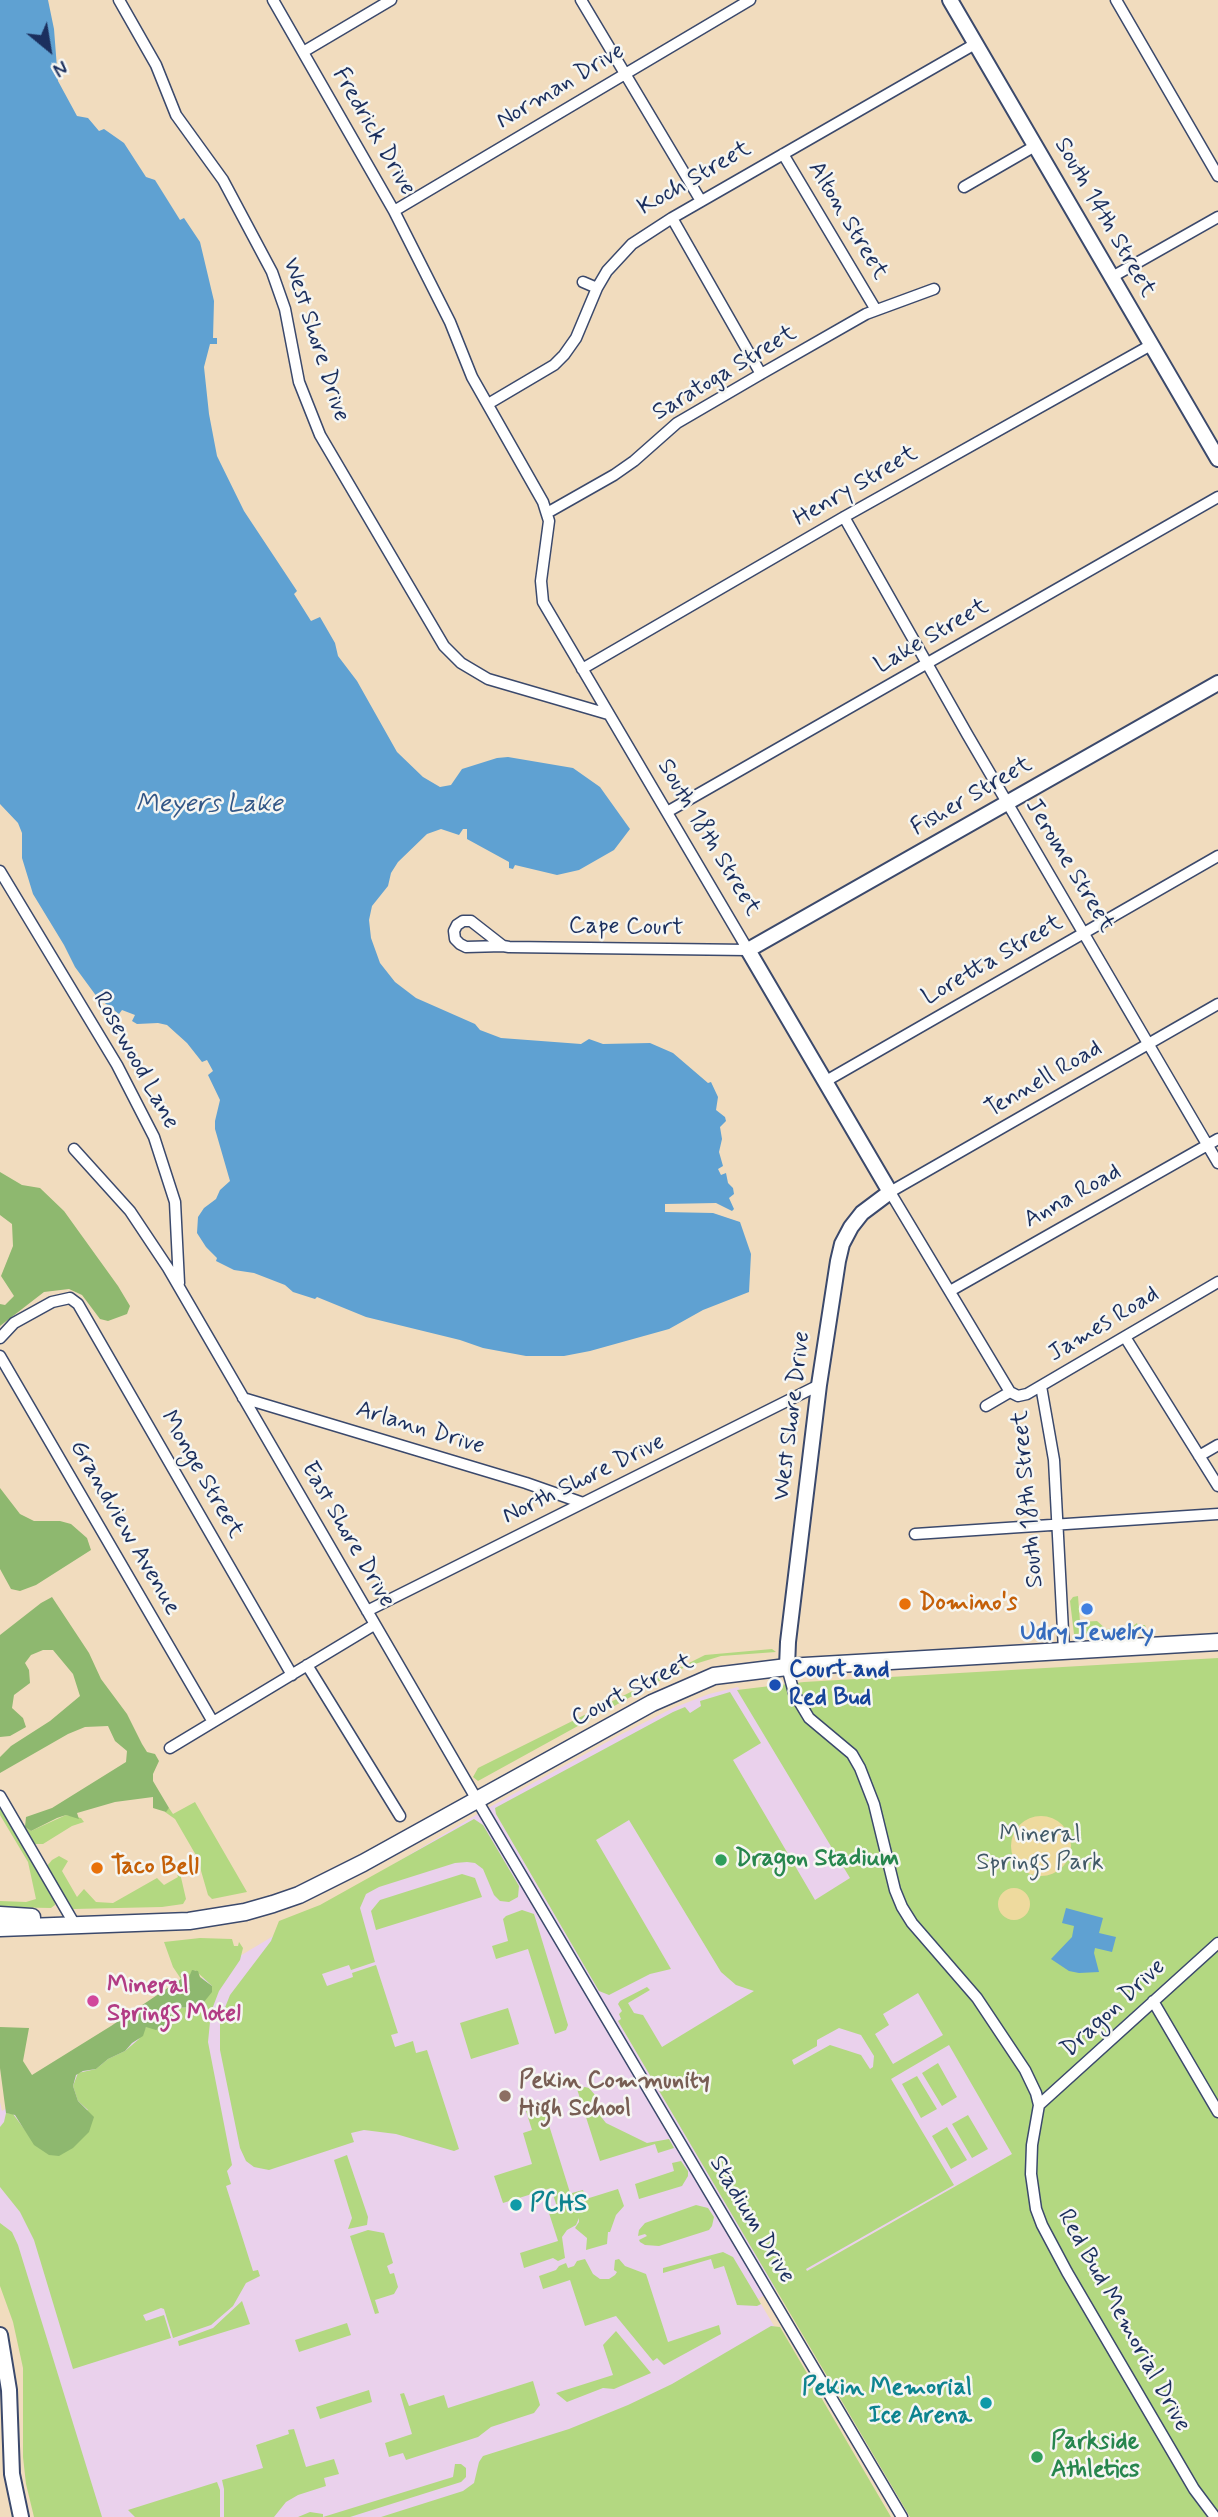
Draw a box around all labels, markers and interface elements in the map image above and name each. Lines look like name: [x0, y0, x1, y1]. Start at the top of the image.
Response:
north arrow: [14, 14, 84, 84]
street label: Norman Drive: [492, 37, 630, 137]
text: N: [48, 54, 71, 82]
street label: Fredrick Drive: [325, 63, 421, 201]
street label: South 14th Street: [1047, 133, 1161, 303]
street label: Koch Street: [633, 135, 757, 223]
street label: Alton Street: [800, 157, 894, 285]
street label: West Shore Drive: [275, 254, 355, 426]
street label: Saratoga Street: [648, 320, 802, 428]
street label: Henry Street: [789, 440, 923, 534]
street label: Lake Street: [870, 593, 994, 681]
street label: Fisher Street: [906, 751, 1038, 843]
street label: South 18th Street: [650, 754, 766, 922]
water label: Meyers Lake: [136, 790, 282, 822]
street label: Jerome Street: [1018, 794, 1120, 938]
street label: Loretta Street: [918, 909, 1068, 1013]
street label: Cape Court: [568, 913, 684, 943]
street label: Rosewood Lane: [85, 987, 185, 1135]
street label: Tennell Road: [980, 1035, 1108, 1125]
street label: Anna Road: [1019, 1158, 1127, 1236]
street label: James Road: [1043, 1281, 1165, 1369]
street label: West Shore Drive: [768, 1330, 818, 1502]
street label: Arlann Drive: [352, 1396, 488, 1462]
street label: Monge Street: [153, 1406, 249, 1544]
street label: South 18th Street: [1007, 1409, 1051, 1589]
street label: North Shore Drive: [498, 1428, 670, 1532]
street label: Grandview Avenue: [62, 1435, 186, 1621]
street label: East Shore Drive: [294, 1457, 400, 1613]
place label: Domino's: [919, 1590, 1017, 1618]
marker: Domino's: [897, 1596, 913, 1612]
marker: Udry Jewelry: [1079, 1601, 1095, 1617]
place label: Udry Jewelry: [1020, 1620, 1154, 1648]
street label: Court Street: [567, 1648, 699, 1734]
place label: Court and Red Bud: [789, 1657, 890, 1713]
marker: Court and Red Bud: [767, 1677, 783, 1693]
park label: Mineral Springs Park: [976, 1822, 1104, 1878]
place label: Dragon Stadium: [735, 1846, 899, 1874]
marker: Dragon Stadium: [713, 1852, 729, 1868]
place label: Taco Bell: [111, 1854, 199, 1882]
marker: Taco Bell: [89, 1860, 105, 1876]
street label: Dragon Drive: [1056, 1953, 1172, 2065]
place label: Mineral Springs Motel: [107, 1973, 241, 2029]
marker: Mineral Springs Motel: [85, 1993, 101, 2009]
place label: Pekin Community High School: [519, 2068, 710, 2124]
marker: Pekin Community High School: [497, 2088, 513, 2104]
street label: Stadium Drive: [702, 2151, 800, 2289]
place label: PCHS: [530, 2191, 587, 2219]
marker: PCHS: [508, 2197, 524, 2213]
street label: Red Bud Memorial Drive: [1050, 2205, 1196, 2437]
place label: Pekin Memorial Ice Arena: [802, 2375, 972, 2431]
marker: Pekin Memorial Ice Arena: [978, 2395, 994, 2411]
place label: Parkside Athletics: [1051, 2429, 1140, 2485]
marker: Parkside Athletics: [1029, 2449, 1045, 2465]

